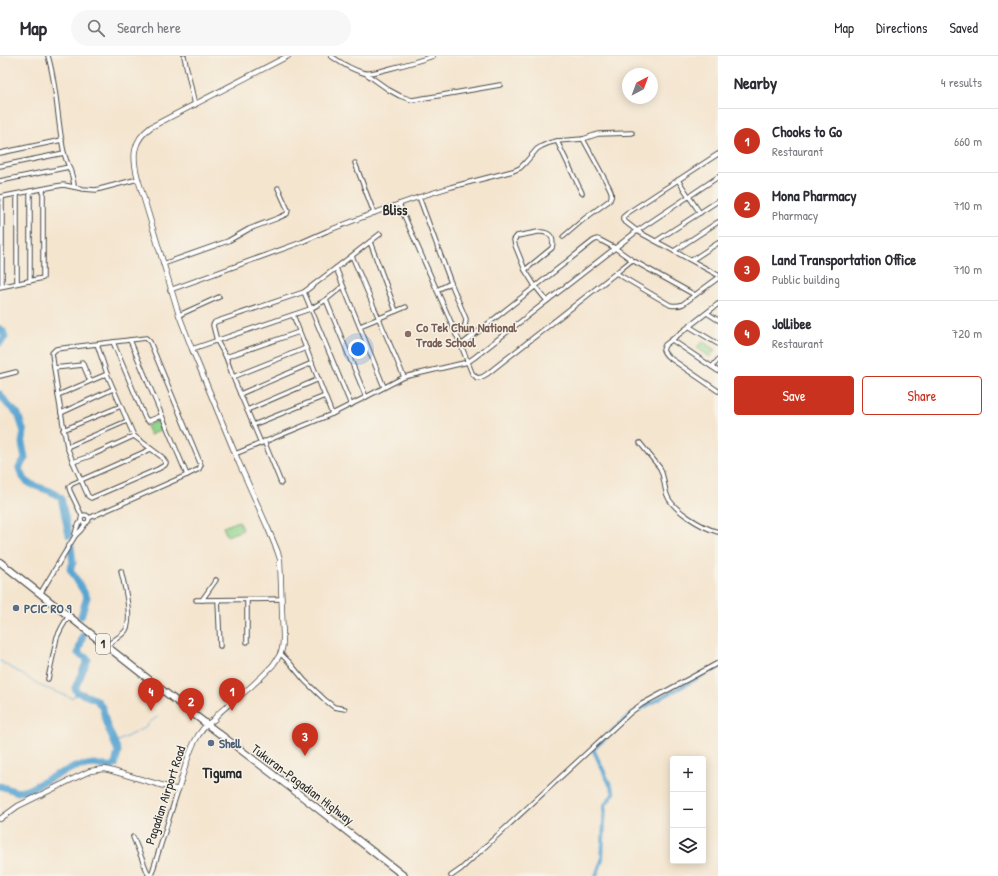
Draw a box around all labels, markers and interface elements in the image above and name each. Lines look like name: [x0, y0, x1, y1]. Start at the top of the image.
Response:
search box: [71, 10, 351, 46]
text: Map: [20, 15, 47, 41]
icon: search: [85, 17, 107, 39]
text: Search here: [117, 17, 181, 38]
text: Map: [834, 18, 854, 37]
text: Directions: [876, 18, 927, 37]
text: Saved: [949, 18, 978, 37]
north arrow: [622, 68, 658, 104]
text: Nearby: [734, 71, 777, 94]
text: 4 results: [941, 73, 982, 91]
text: Chooks to Go: [772, 121, 842, 142]
text: 1: [745, 132, 749, 150]
text: 660 m: [954, 132, 982, 150]
text: Restaurant: [772, 142, 823, 160]
text: Mona Pharmacy: [772, 185, 857, 206]
text: 2: [744, 196, 750, 214]
text: 710 m: [953, 196, 982, 214]
district label: Bliss: [383, 200, 408, 219]
text: Pharmacy: [772, 206, 818, 224]
text: Land Transportation Office: [772, 249, 916, 270]
text: 3: [744, 260, 750, 278]
text: 710 m: [953, 260, 982, 278]
text: Public building: [772, 270, 840, 288]
text: Jollibee: [772, 313, 812, 334]
place label: Co Tek Chun National Trade School: [415, 318, 517, 351]
text: 4: [745, 324, 749, 342]
text: 720 m: [952, 324, 982, 342]
marker: Co Tek Chun National Trade School: [403, 329, 413, 339]
text: Restaurant: [772, 334, 823, 352]
your location: [348, 339, 368, 359]
button: Save: [734, 376, 854, 415]
button: Share: [862, 376, 982, 415]
place label: PCIC RO 9: [24, 599, 72, 617]
marker: PCIC RO 9: [11, 603, 21, 613]
road number: 1: [96, 634, 110, 654]
pin: 4: [138, 678, 164, 711]
pin: 1: [219, 678, 245, 711]
pin: 2: [178, 688, 204, 721]
pin: 3: [292, 723, 318, 756]
place label: Shell: [219, 734, 242, 752]
marker: Shell: [206, 738, 216, 748]
street label: Tukuran-Pagadian Highway: [248, 739, 358, 829]
street label: Pagadian Airport Road: [141, 743, 189, 847]
map controls: [670, 756, 706, 864]
button: +: [670, 756, 706, 792]
district label: Tiguma: [201, 762, 242, 784]
button: −: [670, 792, 706, 828]
button: layers: [670, 828, 706, 864]

